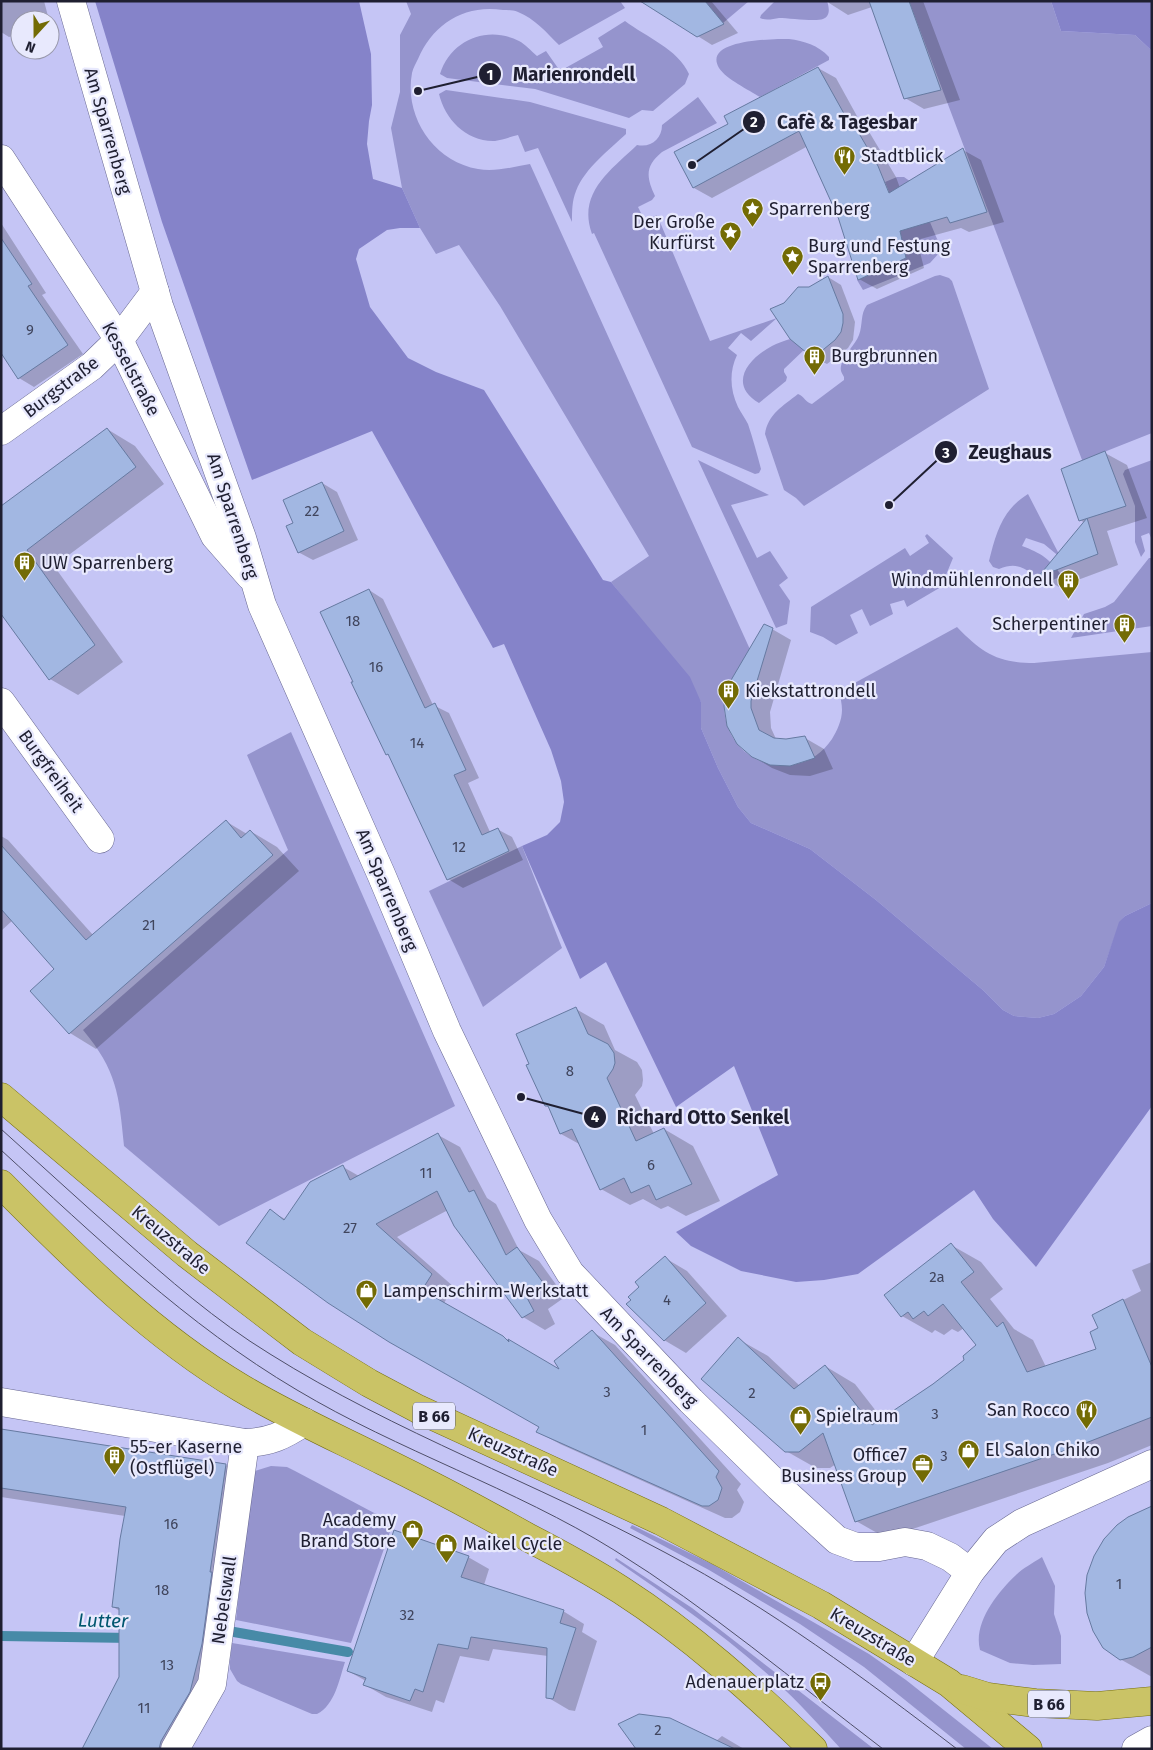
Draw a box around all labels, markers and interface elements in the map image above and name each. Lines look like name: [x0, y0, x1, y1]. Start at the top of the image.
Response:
north arrow: [10, 10, 60, 60]
text: N: [23, 37, 38, 56]
callout: Marienrondell: [478, 57, 645, 91]
text: Marienrondell: [513, 63, 635, 86]
street label: Am Sparrenberg: [79, 65, 137, 198]
text: 1: [487, 66, 493, 84]
callout: Cafè & Tagesbar: [742, 105, 927, 139]
text: Cafè & Tagesbar: [777, 111, 917, 134]
text: 2: [750, 113, 758, 131]
restaurant icon: Stadtblick: [833, 144, 857, 175]
place label: Stadtblick: [861, 145, 944, 167]
place icon: Sparrenberg: [741, 197, 765, 228]
place label: Sparrenberg: [769, 198, 870, 220]
place label: Der Große Kurfürst: [633, 211, 716, 254]
place icon: Der Große Kurfürst: [719, 220, 743, 251]
place label: Burg und Festung Sparrenberg: [808, 235, 951, 278]
place icon: Burg und Festung Sparrenberg: [780, 244, 804, 275]
street label: Kesselstraße: [97, 318, 165, 420]
house number: 9: [26, 321, 34, 339]
building icon: Burgbrunnen: [803, 344, 827, 375]
place label: Burgbrunnen: [831, 345, 938, 367]
street label: Burgstraße: [19, 351, 103, 423]
callout: Zeughaus: [933, 435, 1062, 469]
text: Zeughaus: [968, 441, 1052, 464]
text: 3: [941, 444, 950, 462]
street label: Am Sparrenberg: [202, 450, 264, 582]
house number: 22: [305, 502, 319, 520]
building icon: UW Sparrenberg: [13, 551, 37, 582]
place label: UW Sparrenberg: [41, 552, 174, 574]
building icon: Windmühlenrondell: [1057, 568, 1081, 599]
place label: Windmühlenrondell: [891, 569, 1053, 591]
house number: 18: [346, 612, 360, 630]
building icon: Scherpentiner: [1112, 612, 1136, 643]
place label: Scherpentiner: [992, 613, 1108, 635]
house number: 16: [369, 658, 383, 676]
building icon: Kiekstattrondell: [717, 679, 741, 710]
place label: Kiekstattrondell: [745, 680, 876, 702]
street label: Burgfreiheit: [14, 725, 89, 817]
house number: 14: [410, 734, 424, 752]
street label: Am Sparrenberg: [351, 825, 423, 955]
house number: 12: [452, 838, 466, 856]
house number: 21: [142, 916, 156, 934]
house number: 8: [566, 1062, 574, 1080]
callout: Richard Otto Senkel: [582, 1100, 799, 1134]
text: Richard Otto Senkel: [617, 1106, 789, 1129]
text: 4: [591, 1108, 600, 1126]
house number: 6: [647, 1156, 655, 1174]
house number: 11: [420, 1164, 432, 1182]
street label: Kreuzstraße: [127, 1201, 215, 1279]
house number: 27: [343, 1219, 357, 1237]
house number: 2a: [929, 1268, 945, 1286]
shop icon: Lampenschirm-Werkstatt: [355, 1279, 379, 1310]
place label: Lampenschirm-Werkstatt: [383, 1280, 589, 1302]
house number: 4: [663, 1291, 671, 1309]
street label: Am Sparrenberg: [596, 1302, 703, 1412]
house number: 3: [603, 1383, 611, 1401]
house number: 2: [748, 1384, 756, 1402]
restaurant icon: San Rocco: [1074, 1398, 1098, 1429]
place label: San Rocco: [987, 1399, 1070, 1421]
road number: B 66: [413, 1402, 455, 1430]
shop icon: Spielraum: [788, 1404, 812, 1435]
place label: Spielraum: [816, 1405, 899, 1427]
house number: 3: [931, 1405, 939, 1423]
house number: 1: [641, 1421, 647, 1439]
street label: Kreuzstraße: [464, 1422, 562, 1482]
place label: 55-er Kaserne (Ostflügel): [130, 1436, 242, 1479]
shop icon: El Salon Chiko: [957, 1438, 981, 1469]
place label: El Salon Chiko: [985, 1439, 1100, 1461]
place label: Office7 Business Group: [781, 1444, 907, 1487]
building icon: 55-er Kaserne (Ostflügel): [102, 1445, 126, 1476]
house number: 3: [940, 1447, 948, 1465]
office icon: Office7 Business Group: [911, 1453, 935, 1484]
place label: Academy Brand Store: [300, 1509, 396, 1552]
house number: 16: [164, 1515, 178, 1533]
shop icon: Academy Brand Store: [400, 1518, 424, 1549]
shop icon: Maikel Cycle: [435, 1532, 459, 1563]
place label: Maikel Cycle: [463, 1533, 562, 1555]
street label: Nebelswall: [207, 1554, 241, 1646]
house number: 1: [1116, 1575, 1122, 1593]
house number: 18: [155, 1581, 169, 1599]
street label: Kreuzstraße: [826, 1603, 920, 1671]
house number: 32: [400, 1606, 414, 1624]
water label: Lutter: [78, 1609, 129, 1632]
house number: 13: [160, 1656, 174, 1674]
bus stop icon: Adenauerplatz: [808, 1670, 832, 1701]
place label: Adenauerplatz: [686, 1671, 804, 1693]
road number: B 66: [1028, 1690, 1070, 1718]
house number: 11: [138, 1699, 150, 1717]
house number: 2: [654, 1721, 662, 1739]

